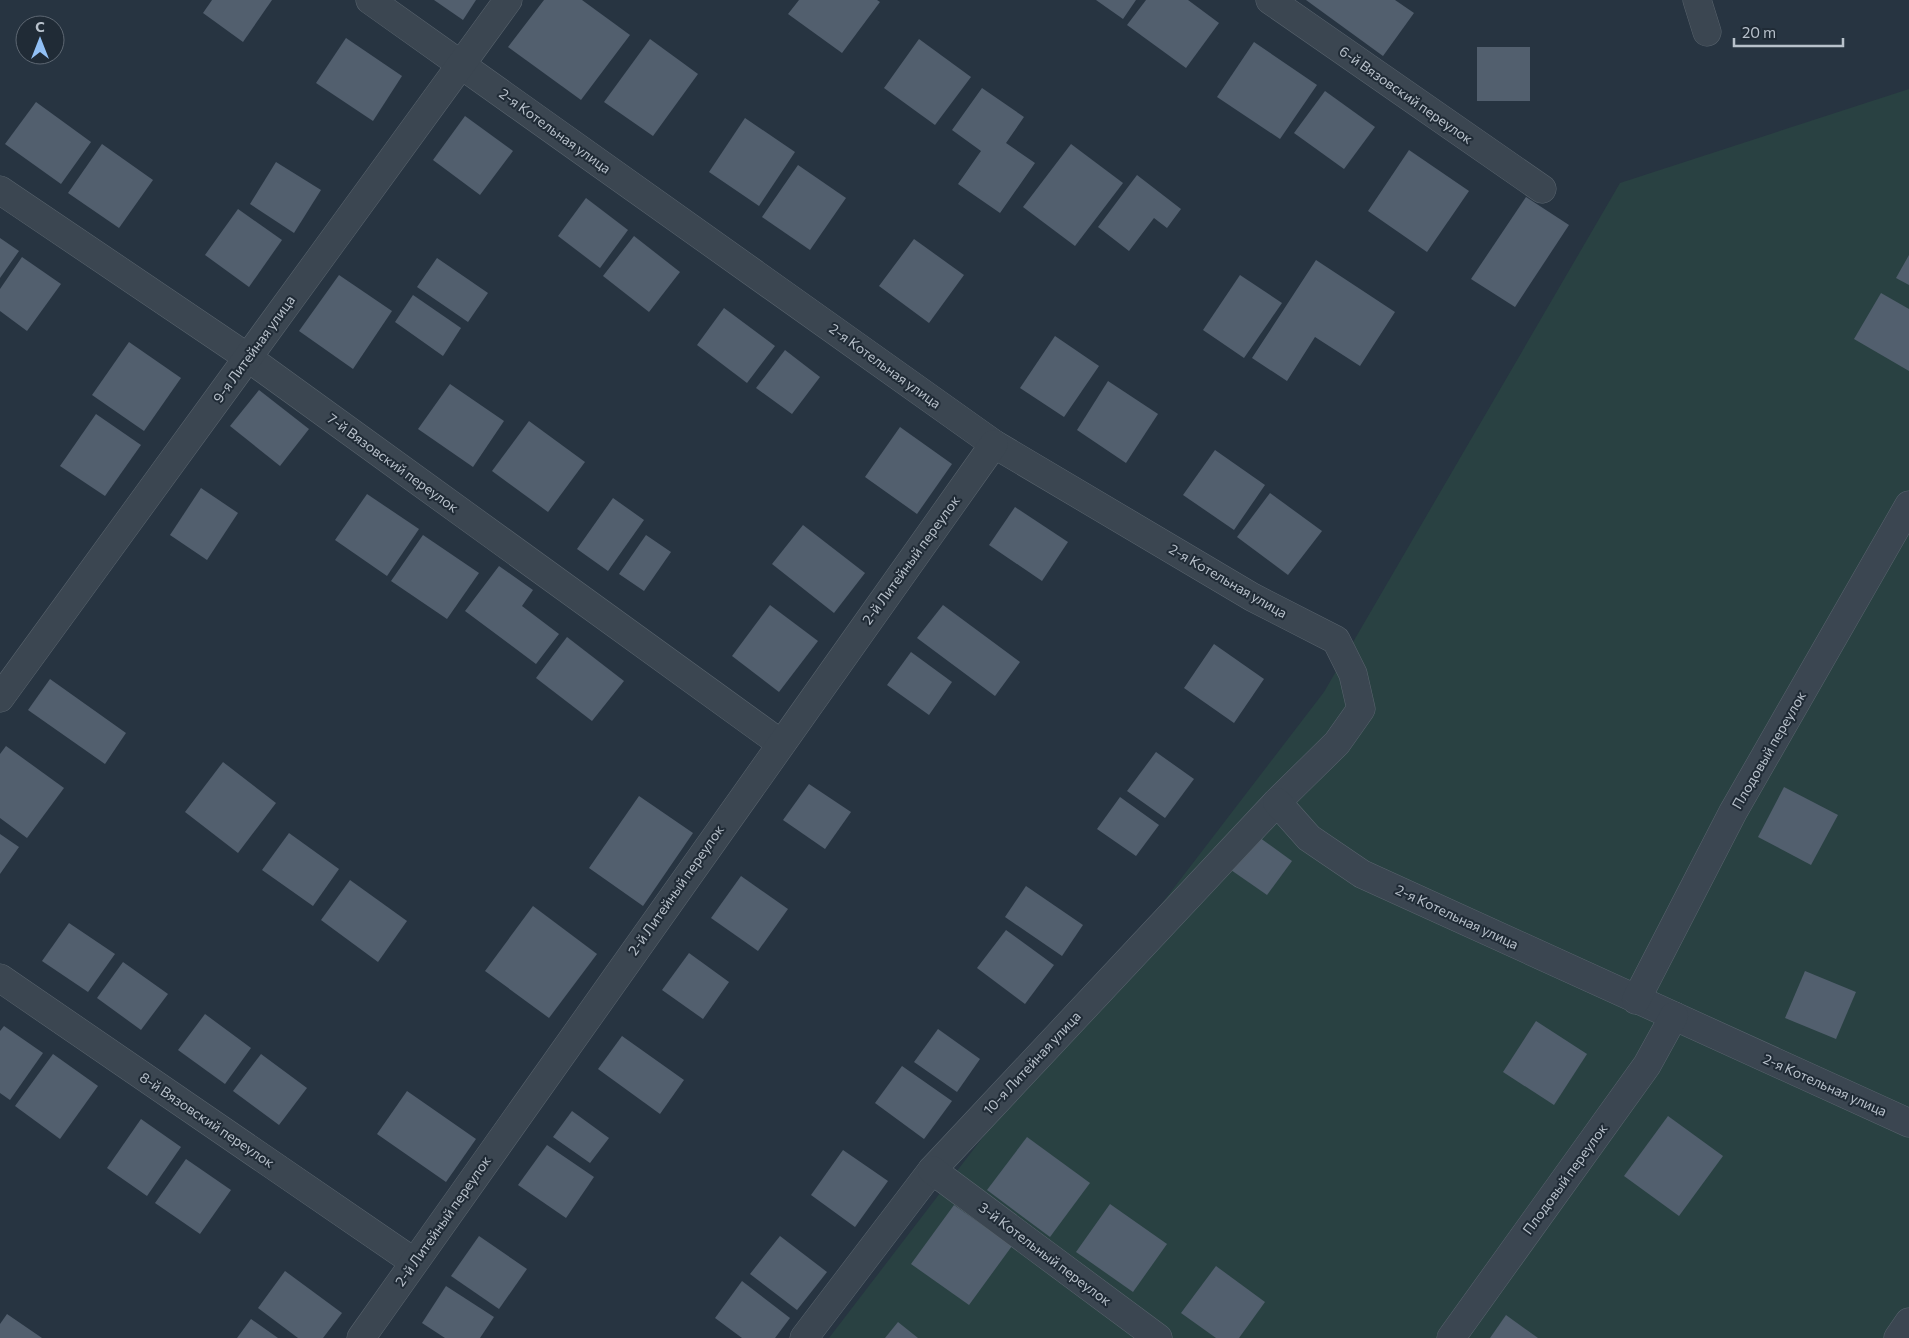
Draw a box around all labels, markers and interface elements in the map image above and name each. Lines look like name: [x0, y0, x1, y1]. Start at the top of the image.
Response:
north arrow: [15, 15, 65, 65]
scale bar: [1734, 15, 1843, 47]
text: С: [35, 18, 45, 35]
text: 20 m: [1742, 23, 1776, 41]
street label: 6-й Вязовский переулок: [1336, 42, 1477, 147]
street label: 2-я Котельная улица: [496, 84, 614, 177]
street label: 9-я Литейная улица: [209, 292, 298, 406]
street label: 2-я Котельная улица: [826, 319, 944, 412]
street label: 7-й Вязовский переулок: [325, 409, 462, 516]
street label: 2-й Литейный переулок: [858, 492, 963, 627]
street label: 2-я Котельная улица: [1166, 540, 1290, 621]
street label: Плодовый переулок: [1728, 687, 1809, 812]
street label: 2-й Литейный переулок: [624, 821, 727, 958]
street label: 2-я Котельная улица: [1393, 881, 1521, 952]
street label: 10-я Литейная улица: [979, 1007, 1084, 1118]
street label: 2-я Котельная улица: [1761, 1050, 1890, 1119]
street label: 8-й Вязовский переулок: [137, 1068, 278, 1171]
street label: Плодовый переулок: [1519, 1119, 1611, 1238]
street label: 2-й Литейный переулок: [391, 1152, 494, 1289]
street label: 3-й Котельный переулок: [976, 1198, 1115, 1309]

